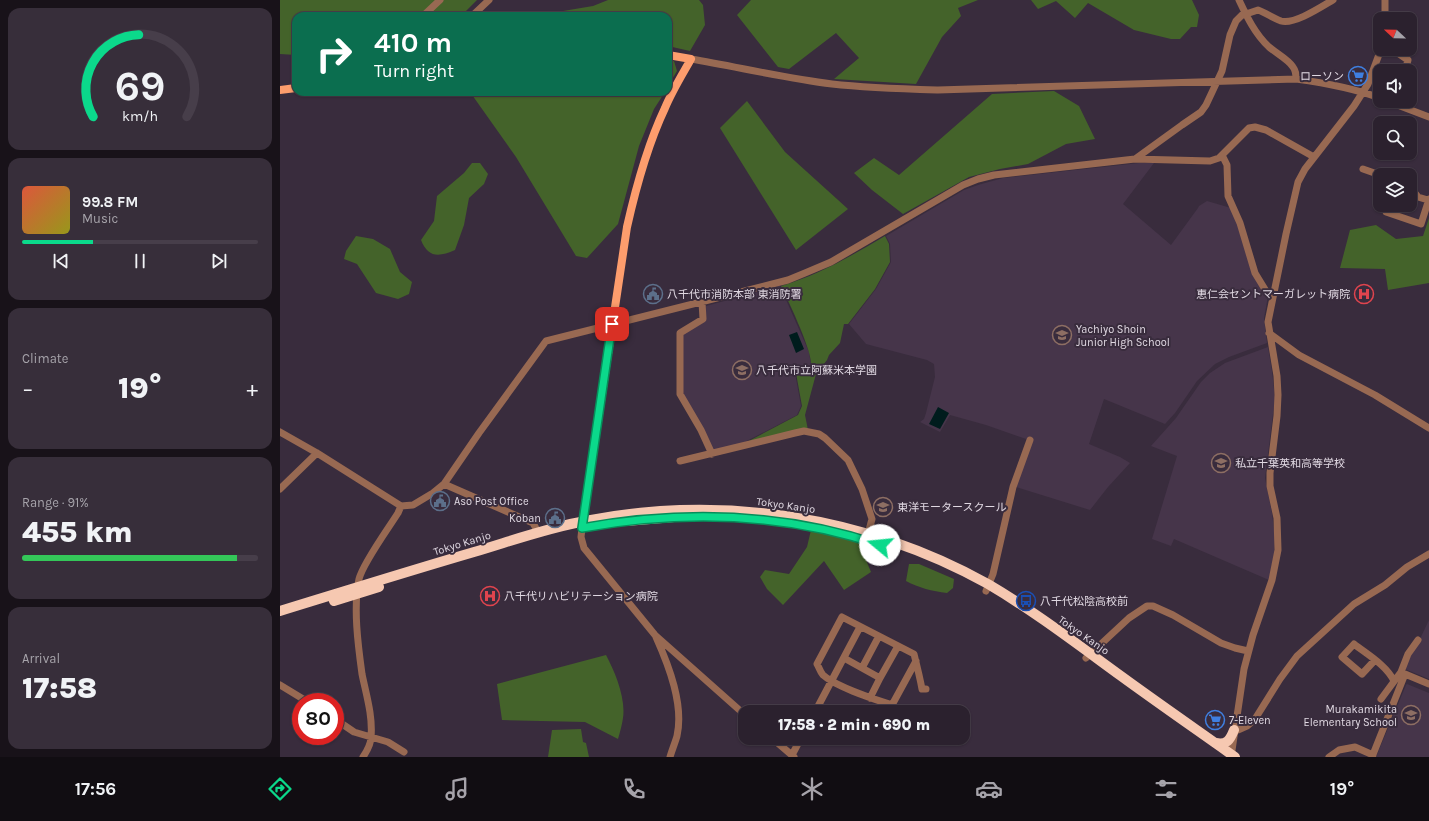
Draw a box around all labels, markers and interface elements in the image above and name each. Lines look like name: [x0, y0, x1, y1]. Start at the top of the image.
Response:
north arrow: [1373, 12, 1417, 56]
map controls: [1373, 12, 1417, 212]
text: 410 m: [374, 26, 452, 59]
icon: right: [308, 28, 360, 80]
text: Turn right: [374, 60, 454, 82]
text: 69: [115, 62, 165, 110]
button: sound: [1373, 64, 1417, 108]
supermarket icon: ローソン: [1347, 65, 1369, 87]
place label: ローソン: [1300, 70, 1344, 83]
text: km/h: [122, 107, 158, 124]
button: search: [1373, 116, 1417, 160]
button: layers: [1373, 168, 1417, 212]
text: 99.8 FM: [82, 193, 138, 211]
text: Music: [82, 211, 118, 226]
icon: previous: [50, 250, 72, 272]
icon: pause: [129, 250, 151, 272]
icon: next: [208, 250, 230, 272]
public building icon: 八千代市消防本部 東消防署: [642, 283, 664, 305]
hospital icon: 恵仁会セントマーガレット病院: [1353, 283, 1375, 305]
place label: 八千代市消防本部 東消防署: [667, 288, 802, 301]
place label: 恵仁会セントマーガレット病院: [1196, 288, 1350, 301]
pin: [595, 307, 629, 341]
icon: arrive: [601, 313, 623, 335]
place label: Yachiyo Shoin Junior High School: [1076, 323, 1170, 349]
school or university icon: Yachiyo Shoin Junior High School: [1051, 324, 1073, 346]
text: Climate: [22, 351, 68, 366]
school or university icon: 八千代市立阿蘇米本学園: [731, 359, 753, 381]
place label: 八千代市立阿蘇米本学園: [756, 364, 877, 377]
text: 19°: [118, 370, 162, 406]
text: −: [22, 376, 34, 402]
text: +: [246, 376, 258, 402]
school or university icon: 私立千葉英和高等学校: [1210, 452, 1232, 474]
place label: 私立千葉英和高等学校: [1235, 457, 1345, 470]
public building icon: Aso Post Office: [429, 490, 451, 512]
text: Range · 91%: [22, 495, 89, 510]
place label: Aso Post Office: [454, 495, 529, 508]
street label: Tokyo Kanjo: [756, 495, 816, 516]
school or university icon: 東洋モータースクール: [872, 496, 894, 518]
place label: 東洋モータースクール: [897, 501, 1006, 514]
public building icon: Koban: [544, 507, 566, 529]
place label: Koban: [509, 512, 541, 525]
text: 455 km: [22, 514, 133, 550]
position arrow: [859, 524, 901, 566]
street label: Tokyo Kanjo: [432, 529, 492, 558]
hospital icon: 八千代リハビリテーション病院: [479, 585, 501, 607]
place label: 八千代リハビリテーション病院: [504, 590, 658, 603]
bus stop icon: 八千代松陰高校前: [1015, 590, 1037, 612]
place label: 八千代松陰高校前: [1040, 595, 1128, 608]
street label: Tokyo Kanjo: [1056, 613, 1112, 658]
text: Arrival: [22, 651, 60, 666]
text: 17:58: [22, 670, 97, 706]
speed limit sign: 80: [292, 693, 344, 745]
place label: Murakamikita Elementary School: [1304, 703, 1397, 729]
school or university icon: Murakamikita Elementary School: [1400, 704, 1422, 726]
supermarket icon: 7-Eleven: [1204, 709, 1226, 731]
place label: 7-Eleven: [1229, 714, 1271, 727]
text: 17:58 · 2 min · 690 m: [778, 716, 930, 734]
icon: directions: [266, 775, 294, 803]
icon: music: [443, 775, 471, 803]
icon: phone: [620, 775, 648, 803]
icon: climate: [798, 775, 826, 803]
icon: car: [975, 775, 1003, 803]
icon: filters: [1152, 775, 1180, 803]
text: 17:56: [75, 778, 116, 800]
text: 19°: [1330, 778, 1354, 800]

